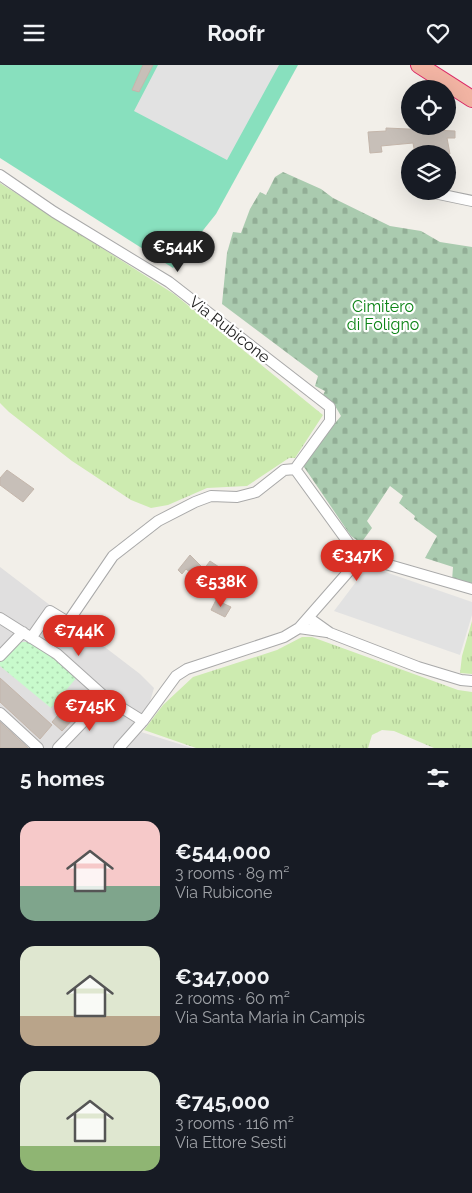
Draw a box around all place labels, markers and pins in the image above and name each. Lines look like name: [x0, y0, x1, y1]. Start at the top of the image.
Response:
pin: €544K: [143, 231, 213, 273]
pin: €347K: [322, 539, 392, 582]
pin: €538K: [186, 565, 256, 608]
pin: €744K: [44, 615, 114, 657]
pin: €745K: [55, 689, 125, 732]

